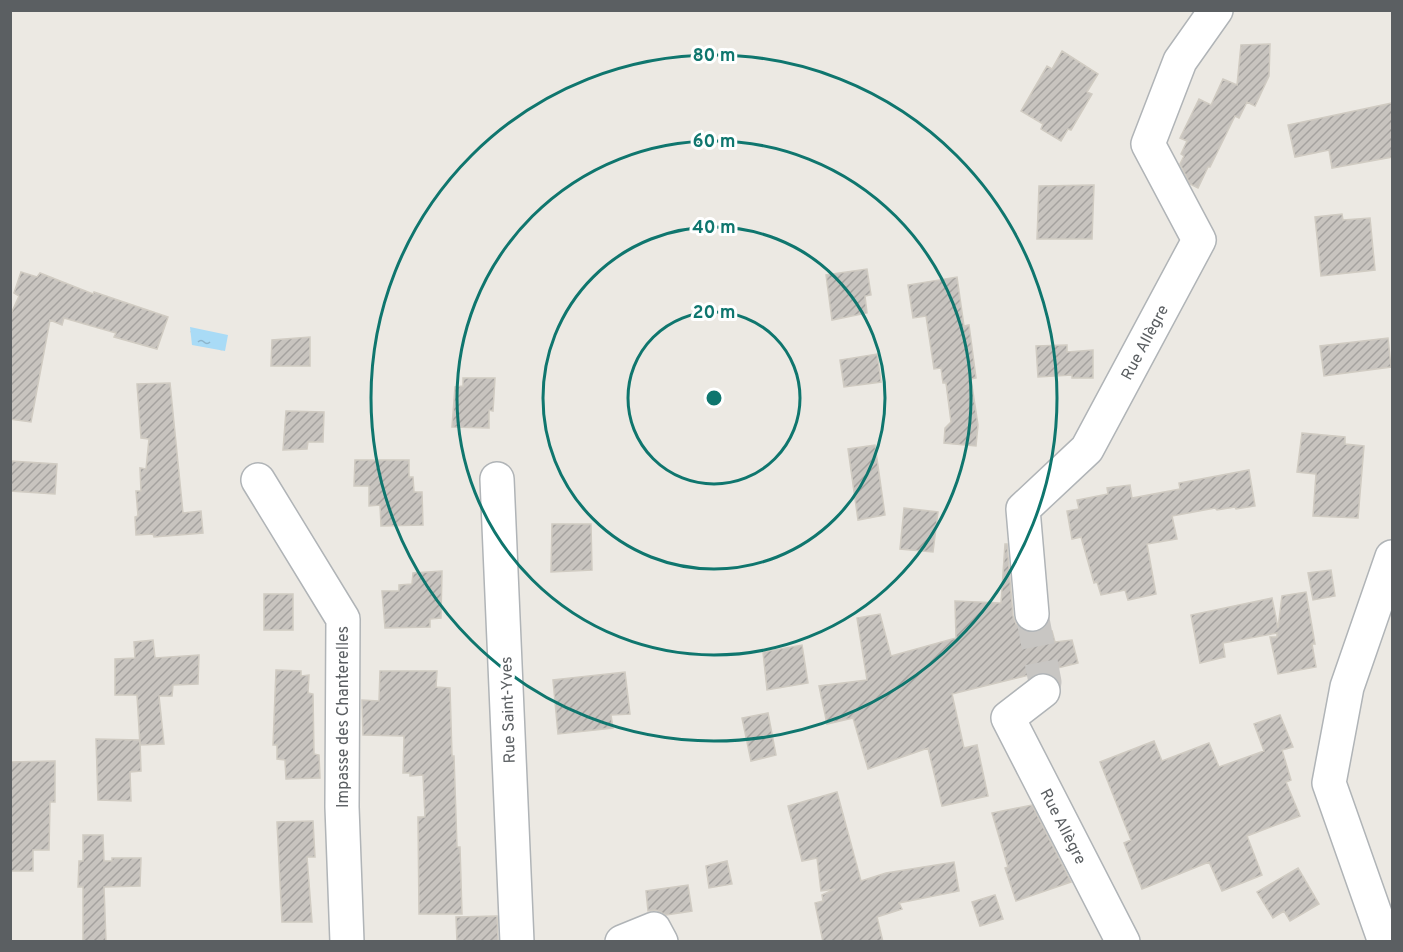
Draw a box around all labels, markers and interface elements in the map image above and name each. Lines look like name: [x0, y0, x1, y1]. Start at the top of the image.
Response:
text: 80 m: [692, 45, 736, 68]
text: 60 m: [692, 131, 736, 154]
text: 40 m: [692, 217, 736, 240]
text: 20 m: [692, 302, 736, 325]
street label: Rue Allègre: [1118, 302, 1174, 384]
centre of rings: [704, 388, 724, 408]
street label: Impasse des Chanterelles: [334, 626, 354, 808]
street label: Rue Saint-Yves: [497, 656, 521, 764]
street label: Rue Allègre: [1035, 786, 1090, 868]

